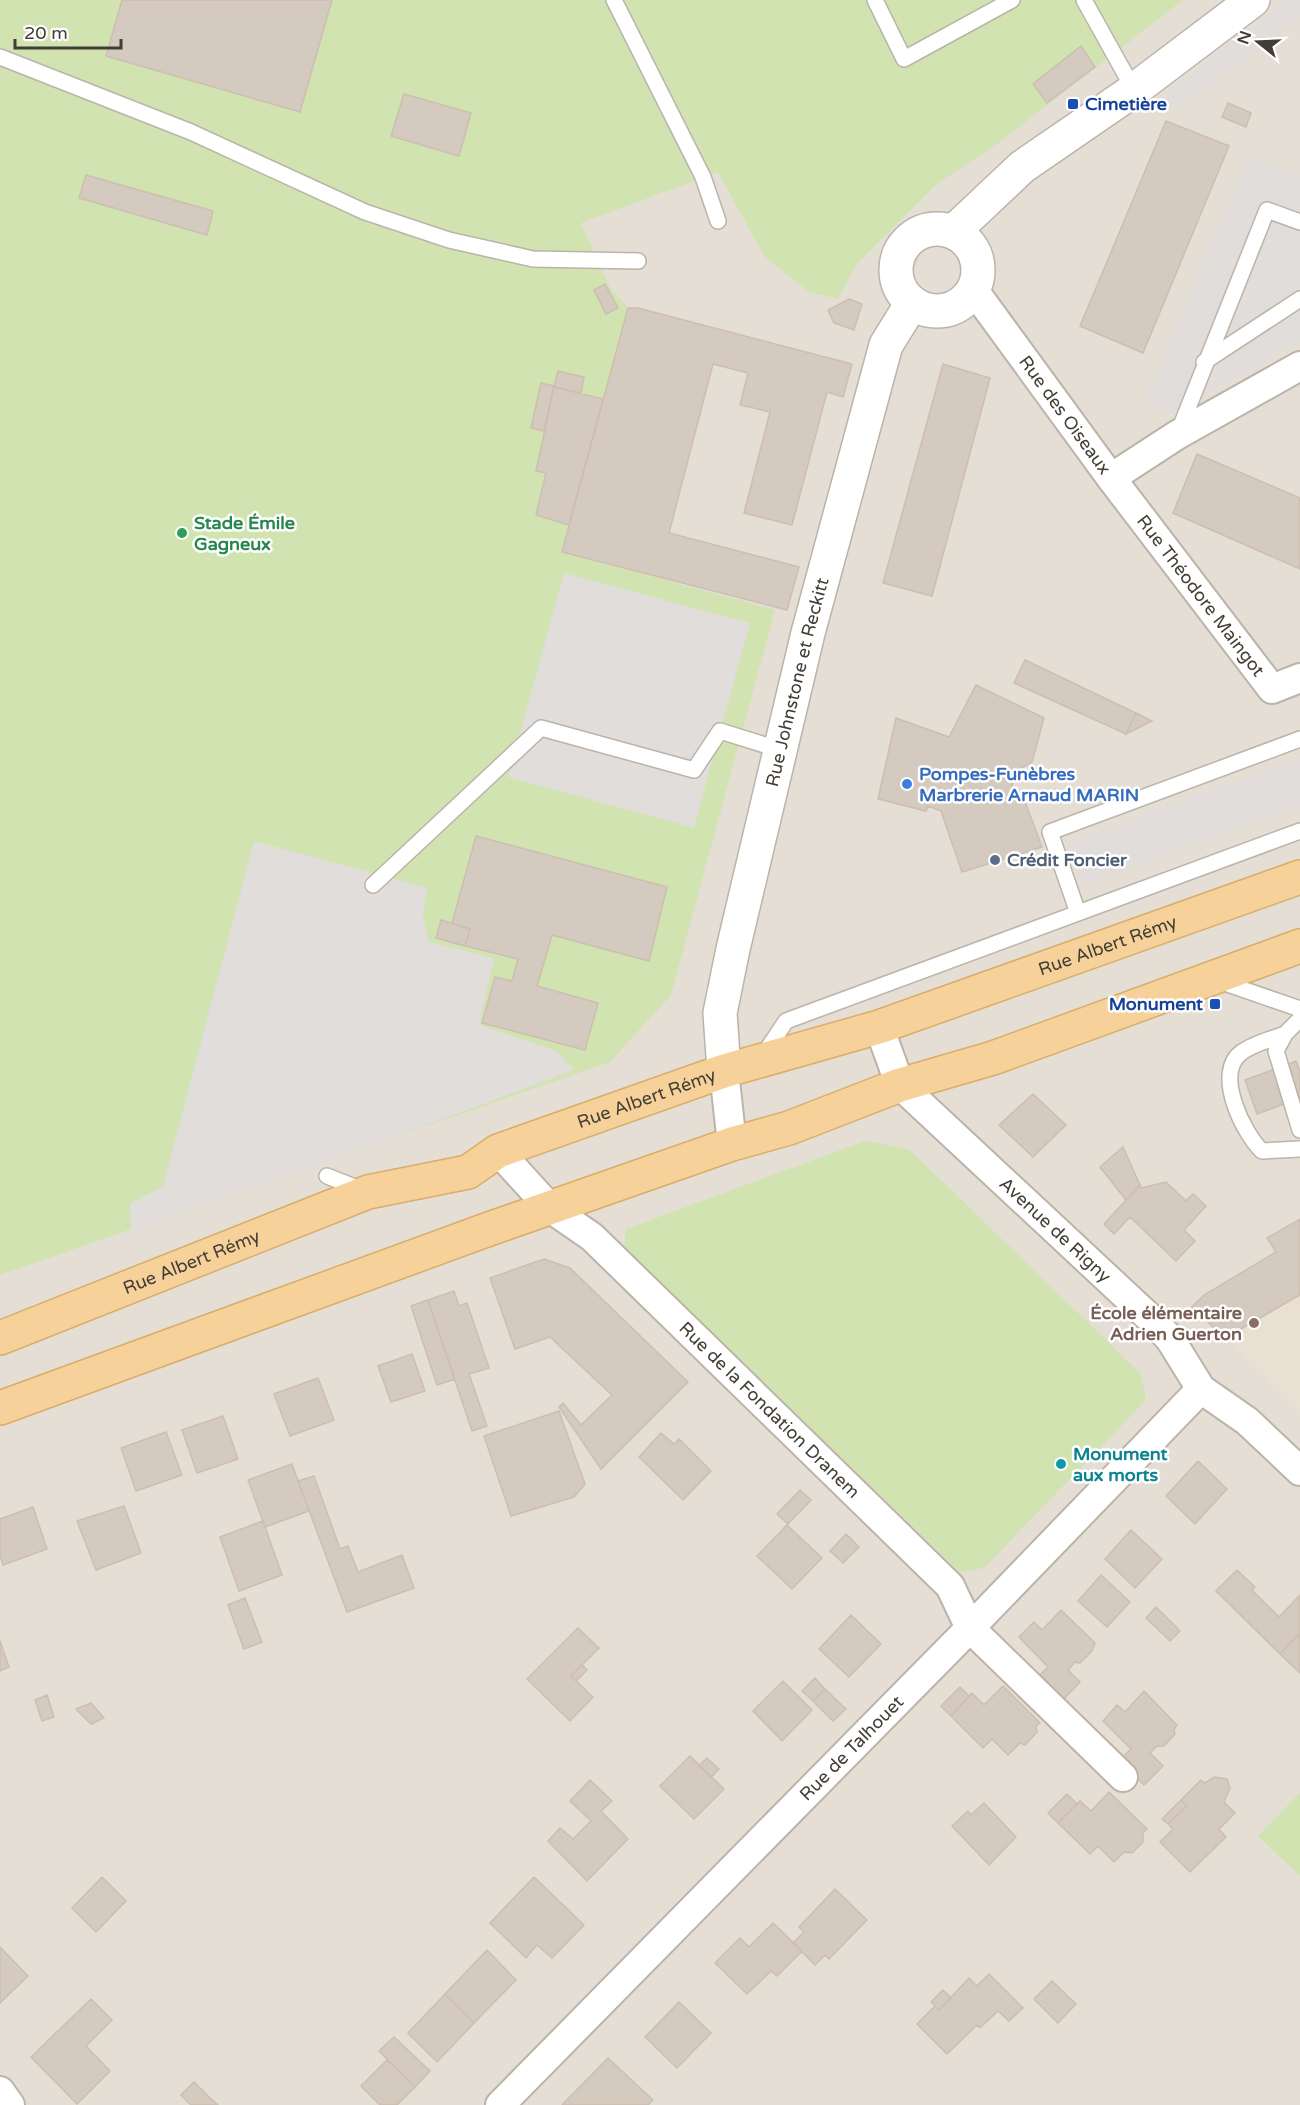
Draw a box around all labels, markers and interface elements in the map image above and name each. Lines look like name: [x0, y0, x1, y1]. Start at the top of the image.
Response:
scale bar: [15, 12, 122, 50]
north arrow: [1228, 12, 1288, 72]
text: 20 m: [24, 22, 68, 44]
text: N: [1233, 28, 1256, 47]
place label: Cimetière: [1085, 93, 1167, 115]
marker: Cimetière: [1066, 97, 1080, 111]
street label: Rue des Oiseaux: [1014, 351, 1116, 479]
street label: Rue Théodore Maingot: [1132, 510, 1270, 681]
place label: Stade Émile Gagneux: [194, 512, 295, 555]
marker: Stade Émile Gagneux: [175, 526, 189, 540]
street label: Rue Johnstone et Reckitt: [761, 575, 834, 789]
place label: Pompes-Funèbres Marbrerie Arnaud MARIN: [919, 763, 1139, 806]
marker: Pompes-Funèbres Marbrerie Arnaud MARIN: [900, 777, 914, 791]
place label: Crédit Foncier: [1007, 849, 1128, 871]
marker: Crédit Foncier: [988, 853, 1002, 867]
street label: Rue Albert Rémy: [1035, 911, 1180, 980]
place label: Monument: [1109, 993, 1203, 1015]
marker: Monument: [1208, 997, 1222, 1011]
street label: Rue Albert Rémy: [574, 1064, 719, 1133]
street label: Avenue de Rigny: [995, 1172, 1116, 1287]
street label: Rue Albert Rémy: [120, 1225, 264, 1299]
place label: École élémentaire Adrien Guerton: [1090, 1302, 1242, 1345]
marker: École élémentaire Adrien Guerton: [1247, 1316, 1261, 1330]
street label: Rue de la Fondation Dranem: [674, 1317, 864, 1503]
place label: Monument aux morts: [1073, 1443, 1167, 1486]
marker: Monument aux morts: [1054, 1457, 1068, 1471]
street label: Rue de Talhouet: [795, 1691, 908, 1805]

